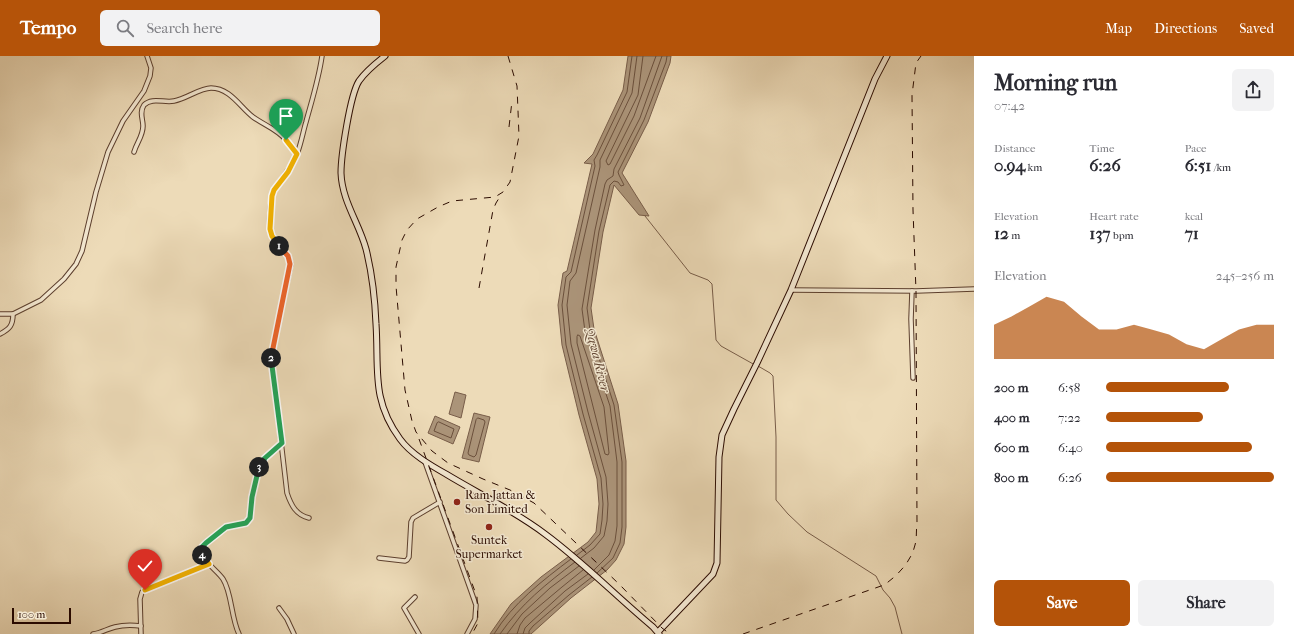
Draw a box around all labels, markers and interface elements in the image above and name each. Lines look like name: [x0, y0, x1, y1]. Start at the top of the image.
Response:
search box: [100, 10, 380, 46]
text: Tempo: [20, 17, 76, 39]
icon: search: [114, 17, 136, 39]
text: Search here: [146, 19, 222, 37]
text: Map: [1105, 20, 1132, 37]
text: Directions: [1154, 20, 1217, 37]
text: Saved: [1239, 20, 1274, 37]
button: share: [1232, 69, 1274, 111]
text: Morning run: [994, 70, 1117, 96]
text: 07:42: [994, 98, 1025, 113]
pin: [269, 99, 303, 140]
icon: arrive: [275, 105, 297, 127]
text: Distance: [994, 142, 1035, 155]
text: Time: [1089, 142, 1114, 155]
text: Pace: [1185, 142, 1207, 155]
text: 0.94: [994, 155, 1025, 175]
text: 6:26: [1089, 155, 1121, 175]
text: 6:51: [1185, 155, 1211, 175]
text: km: [1025, 161, 1042, 174]
text: /km: [1211, 161, 1231, 174]
text: Elevation: [994, 210, 1038, 223]
text: Heart rate: [1089, 210, 1139, 223]
text: kcal: [1185, 210, 1203, 223]
text: 12: [994, 223, 1009, 243]
text: 137: [1089, 223, 1111, 243]
text: 71: [1185, 223, 1199, 243]
text: m: [1009, 229, 1020, 242]
text: bpm: [1111, 229, 1134, 242]
pin: 1: [269, 236, 289, 256]
text: 1: [277, 239, 281, 252]
text: Elevation: [994, 268, 1047, 283]
text: 245–256 m: [1216, 268, 1274, 283]
water label: Qawa River: [582, 325, 613, 395]
pin: 2: [261, 348, 281, 368]
text: 2: [268, 351, 274, 364]
text: 200 m: [994, 380, 1029, 395]
text: 6:58: [1058, 380, 1080, 395]
text: 400 m: [994, 410, 1030, 425]
text: 7:22: [1058, 410, 1081, 425]
text: 600 m: [994, 440, 1029, 455]
text: 6:40: [1058, 440, 1083, 455]
pin: 3: [249, 457, 269, 477]
text: 3: [257, 460, 261, 473]
text: 800 m: [994, 470, 1028, 485]
text: 6:26: [1058, 470, 1082, 485]
place label: Ram Jattan & Son Limited: [465, 488, 535, 516]
marker: Ram Jattan & Son Limited: [452, 497, 462, 507]
marker: Suntek Supermarket: [484, 522, 494, 532]
place label: Suntek Supermarket: [455, 533, 523, 561]
pin: 4: [192, 545, 212, 565]
text: 4: [199, 548, 205, 561]
pin: [128, 549, 162, 590]
icon: check: [134, 555, 156, 577]
button: Save: [994, 580, 1130, 626]
button: Share: [1138, 580, 1274, 626]
scale bar: [12, 606, 71, 625]
text: 100 m: [18, 608, 46, 621]

